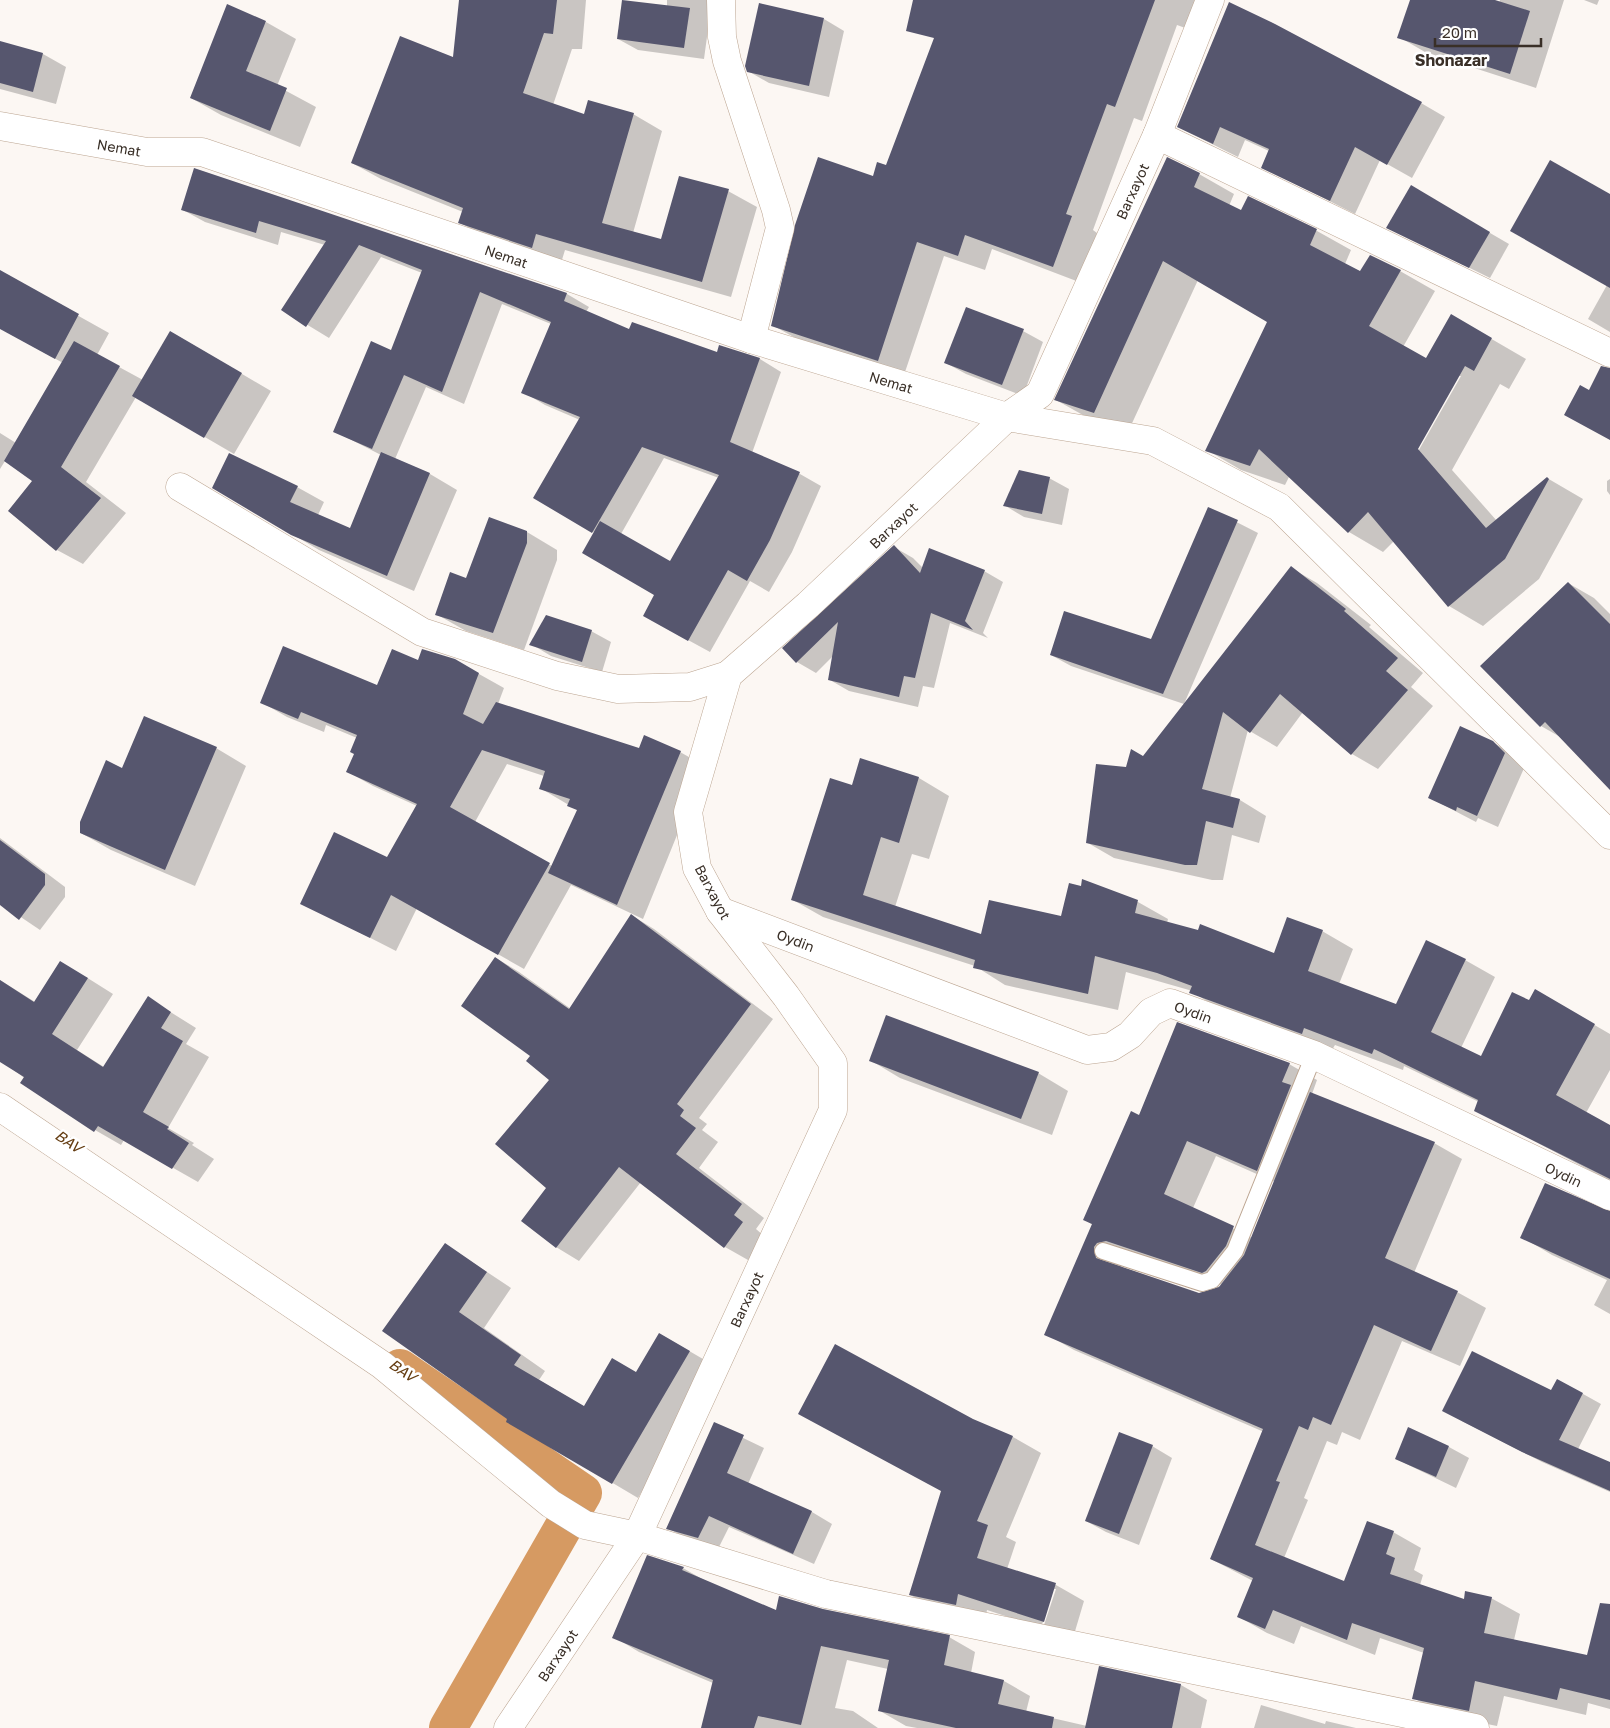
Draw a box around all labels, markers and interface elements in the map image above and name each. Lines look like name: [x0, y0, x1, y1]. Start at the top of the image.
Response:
scale bar: [1435, 15, 1541, 47]
text: 20 m: [1442, 23, 1477, 41]
district label: Shonazar: [1415, 50, 1487, 70]
street label: Nemat: [96, 135, 143, 159]
street label: Barxayot: [1112, 160, 1152, 222]
street label: Nemat: [483, 241, 530, 271]
street label: Nemat: [868, 367, 915, 396]
street label: Barxayot: [865, 498, 920, 551]
street label: Barxayot: [691, 862, 735, 922]
street label: Oydin: [775, 925, 817, 955]
street label: Oydin: [1172, 997, 1214, 1026]
water label: BAV: [52, 1126, 88, 1158]
street label: Oydin: [1543, 1158, 1585, 1190]
street label: Barxayot: [726, 1269, 766, 1330]
water label: BAV: [386, 1355, 422, 1387]
street label: Barxayot: [533, 1625, 581, 1684]

